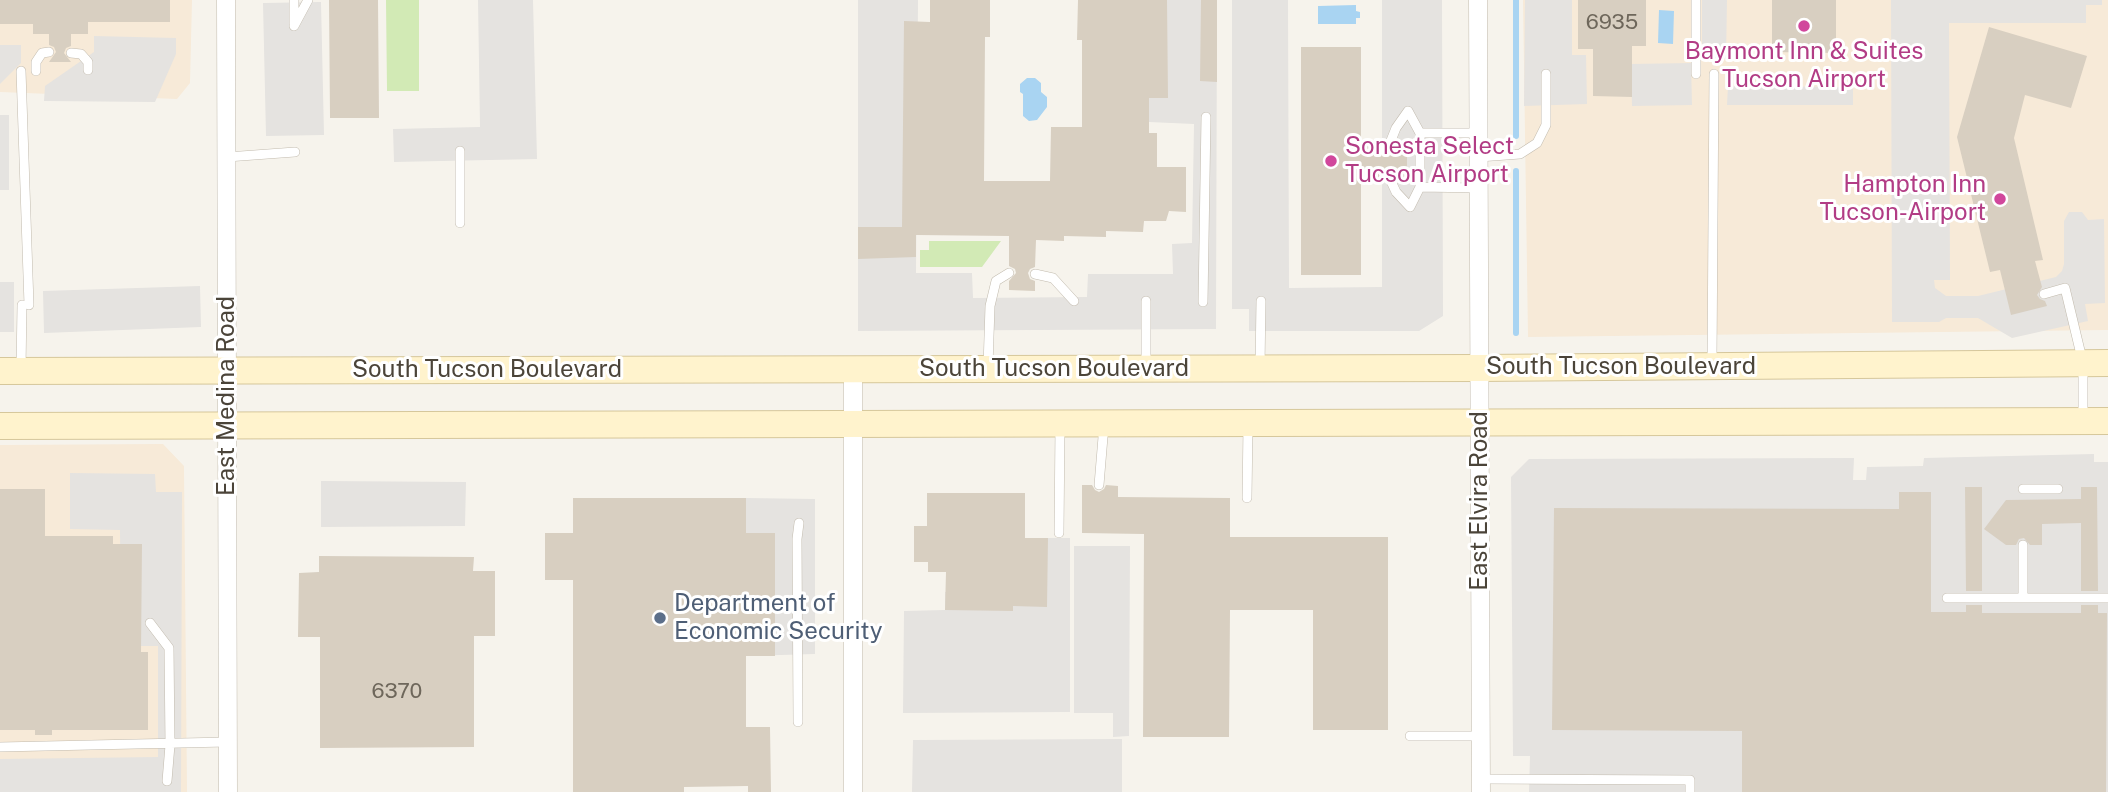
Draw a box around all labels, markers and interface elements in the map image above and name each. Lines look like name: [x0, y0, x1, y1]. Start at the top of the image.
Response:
house number: 6935: [1586, 10, 1638, 36]
marker: Baymont Inn & Suites Tucson Airport: [1796, 18, 1812, 34]
place label: Baymont Inn & Suites Tucson Airport: [1685, 38, 1923, 94]
place label: Sonesta Select Tucson Airport: [1345, 133, 1514, 189]
marker: Sonesta Select Tucson Airport: [1323, 153, 1339, 169]
place label: Hampton Inn Tucson-Airport: [1819, 171, 1986, 227]
marker: Hampton Inn Tucson-Airport: [1992, 191, 2008, 207]
street label: East Medina Road: [213, 296, 241, 496]
street label: South Tucson Boulevard: [1486, 353, 1756, 381]
street label: South Tucson Boulevard: [919, 355, 1189, 383]
street label: South Tucson Boulevard: [352, 356, 622, 384]
street label: East Elvira Road: [1466, 411, 1494, 591]
place label: Department of Economic Security: [674, 590, 883, 646]
marker: Department of Economic Security: [652, 610, 668, 626]
house number: 6370: [372, 679, 422, 705]

